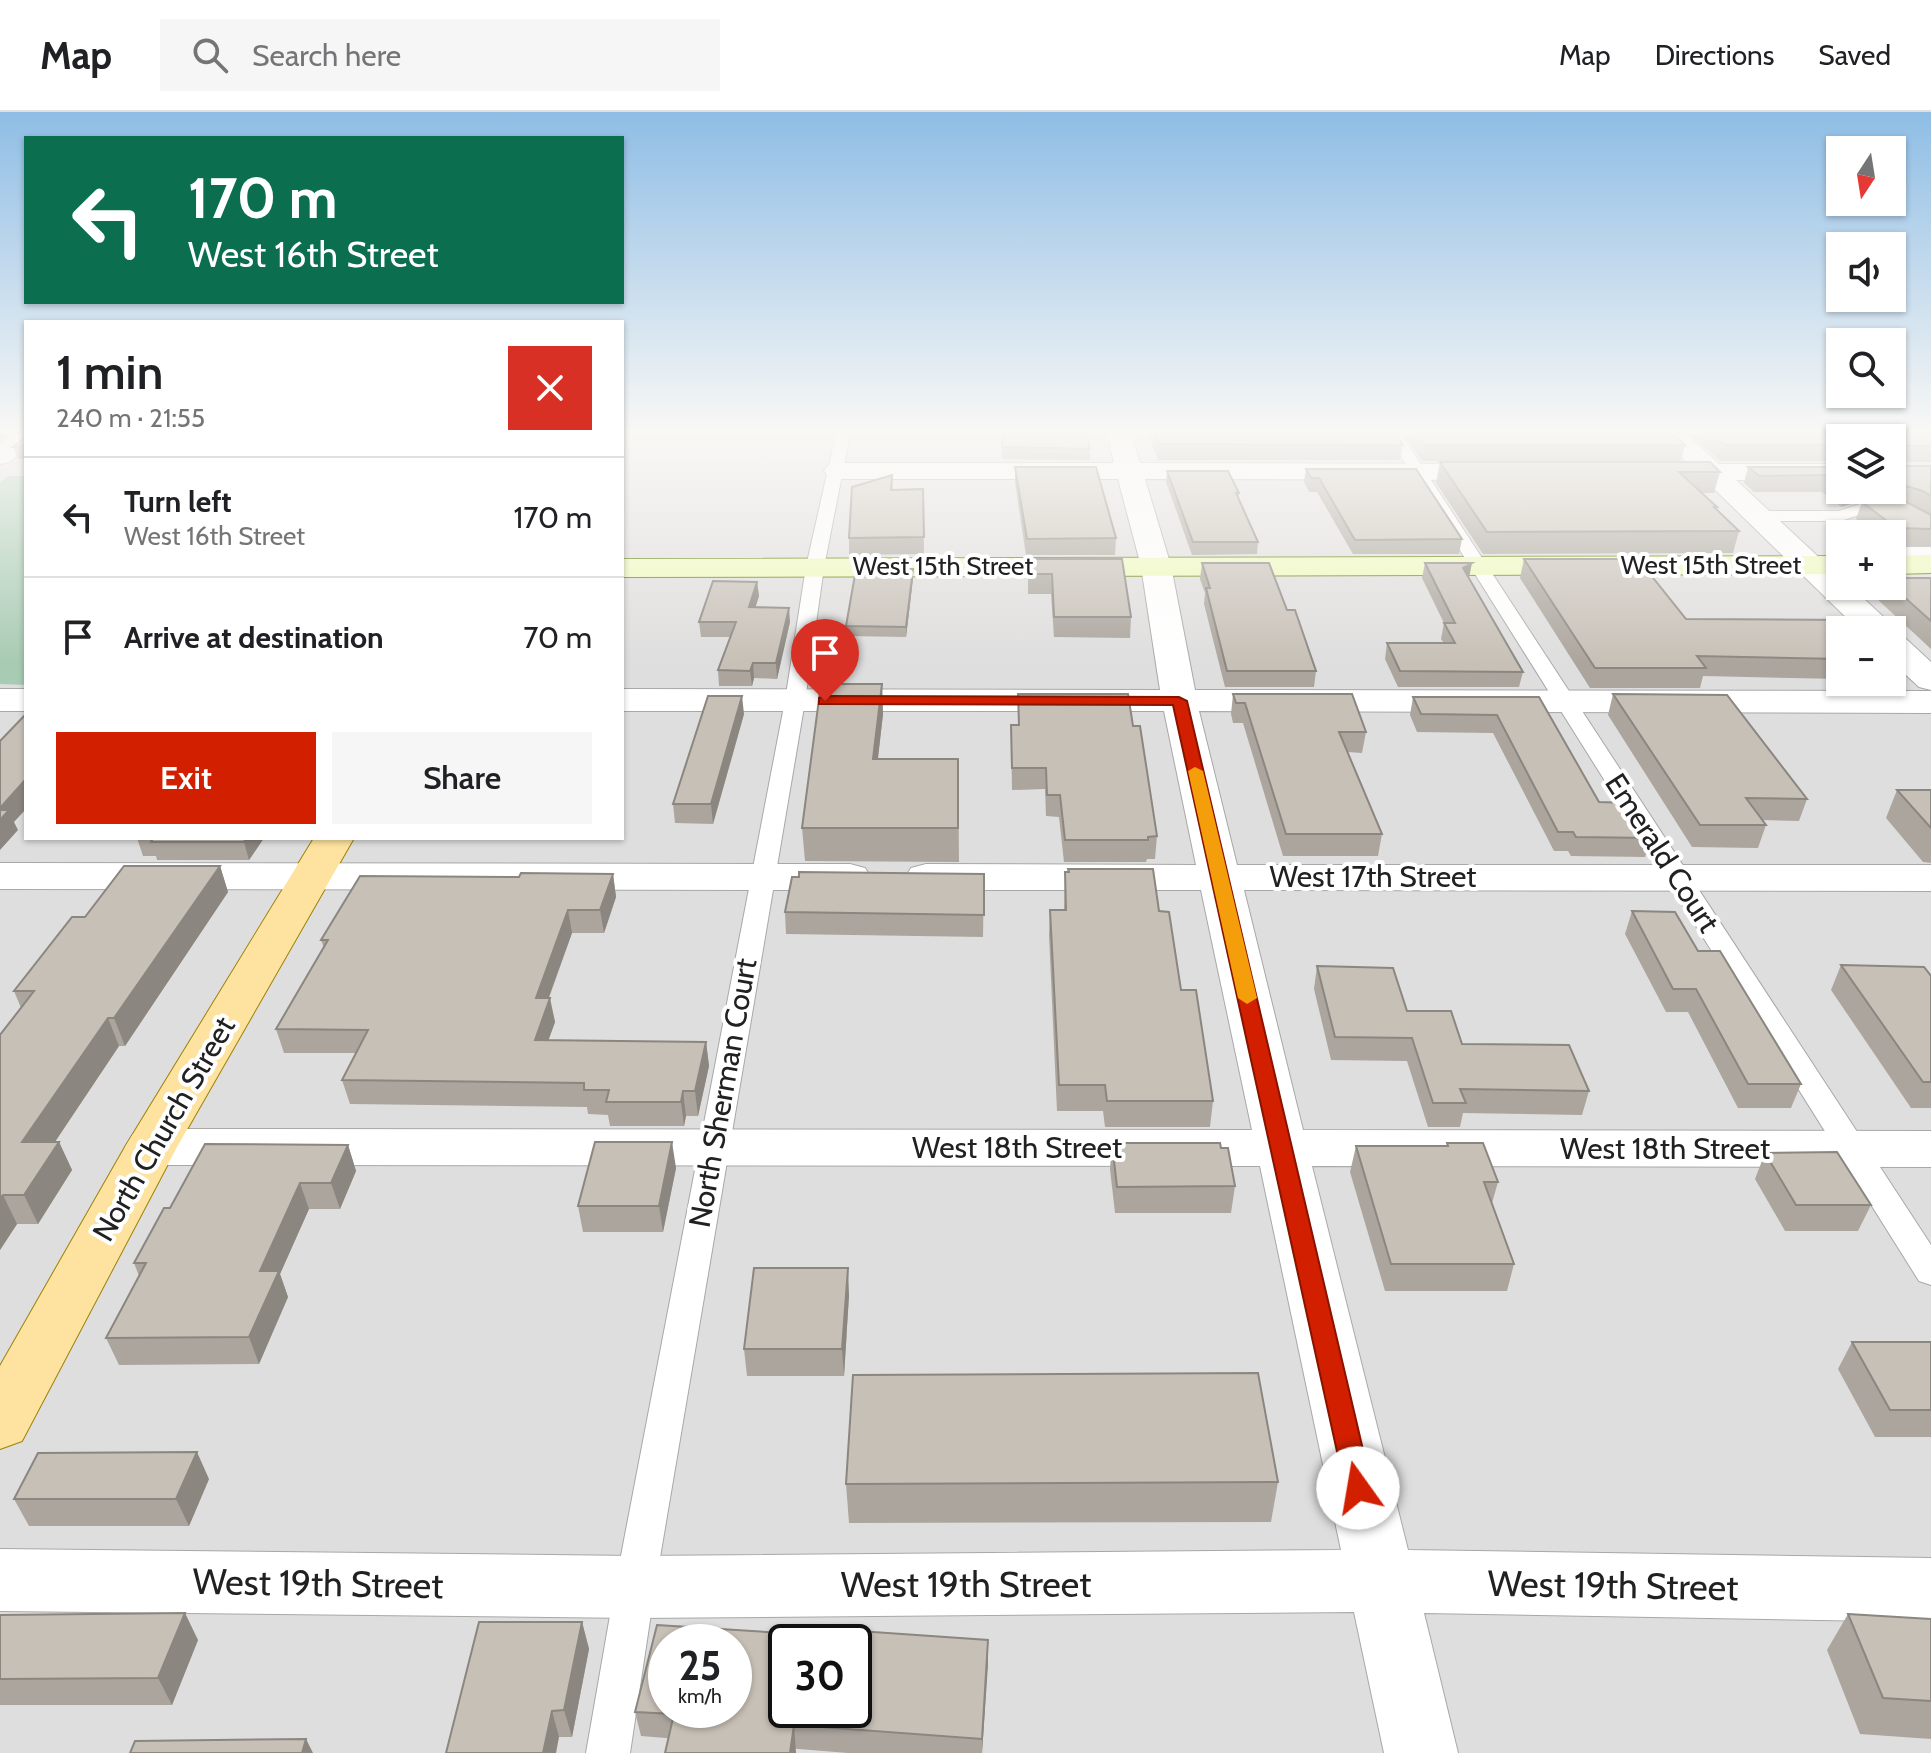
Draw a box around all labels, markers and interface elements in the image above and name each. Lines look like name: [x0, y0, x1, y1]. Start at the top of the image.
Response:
search box: [160, 19, 720, 91]
text: Map: [40, 32, 112, 79]
icon: search: [188, 33, 232, 77]
text: Search here: [252, 37, 401, 74]
text: Map: [1559, 38, 1611, 72]
text: Directions: [1655, 38, 1774, 72]
text: Saved: [1818, 38, 1891, 72]
north arrow: [1826, 136, 1906, 216]
map controls: [1826, 136, 1906, 696]
text: 170 m: [188, 164, 338, 232]
icon: left: [56, 168, 160, 272]
text: West 16th Street: [188, 232, 439, 276]
button: sound: [1826, 232, 1906, 312]
button: search: [1826, 328, 1906, 408]
text: 1 min: [56, 343, 163, 401]
button: close: [508, 346, 592, 430]
text: 240 m · 21:55: [56, 402, 205, 434]
button: layers: [1826, 424, 1906, 504]
text: Turn left: [124, 483, 232, 520]
icon: left: [56, 495, 100, 539]
text: 170 m: [513, 499, 592, 536]
text: West 16th Street: [124, 520, 305, 552]
button: +: [1826, 520, 1906, 600]
street label: West 15th Street: [1621, 549, 1801, 581]
street label: West 15th Street: [853, 550, 1033, 582]
icon: arrive: [56, 615, 100, 659]
button: −: [1826, 616, 1906, 696]
text: Arrive at destination: [124, 619, 384, 656]
text: 70 m: [523, 619, 592, 656]
pin: [791, 619, 859, 701]
icon: arrive: [803, 631, 847, 675]
button: Exit: [56, 732, 316, 824]
button: Share: [332, 732, 592, 824]
street label: Emerald Court: [1597, 766, 1727, 939]
street label: West 17th Street: [1270, 858, 1476, 895]
street label: North Sherman Court: [681, 956, 764, 1230]
street label: North Church Street: [84, 1010, 243, 1248]
street label: West 18th Street: [912, 1129, 1122, 1166]
street label: West 18th Street: [1560, 1130, 1770, 1167]
position arrow: [1316, 1446, 1400, 1530]
street label: West 19th Street: [192, 1559, 444, 1607]
street label: West 19th Street: [1487, 1561, 1739, 1609]
street label: West 19th Street: [841, 1562, 1091, 1606]
speed limit sign: 30: [768, 1624, 872, 1728]
text: 25: [679, 1641, 721, 1690]
text: km/h: [678, 1684, 722, 1708]

